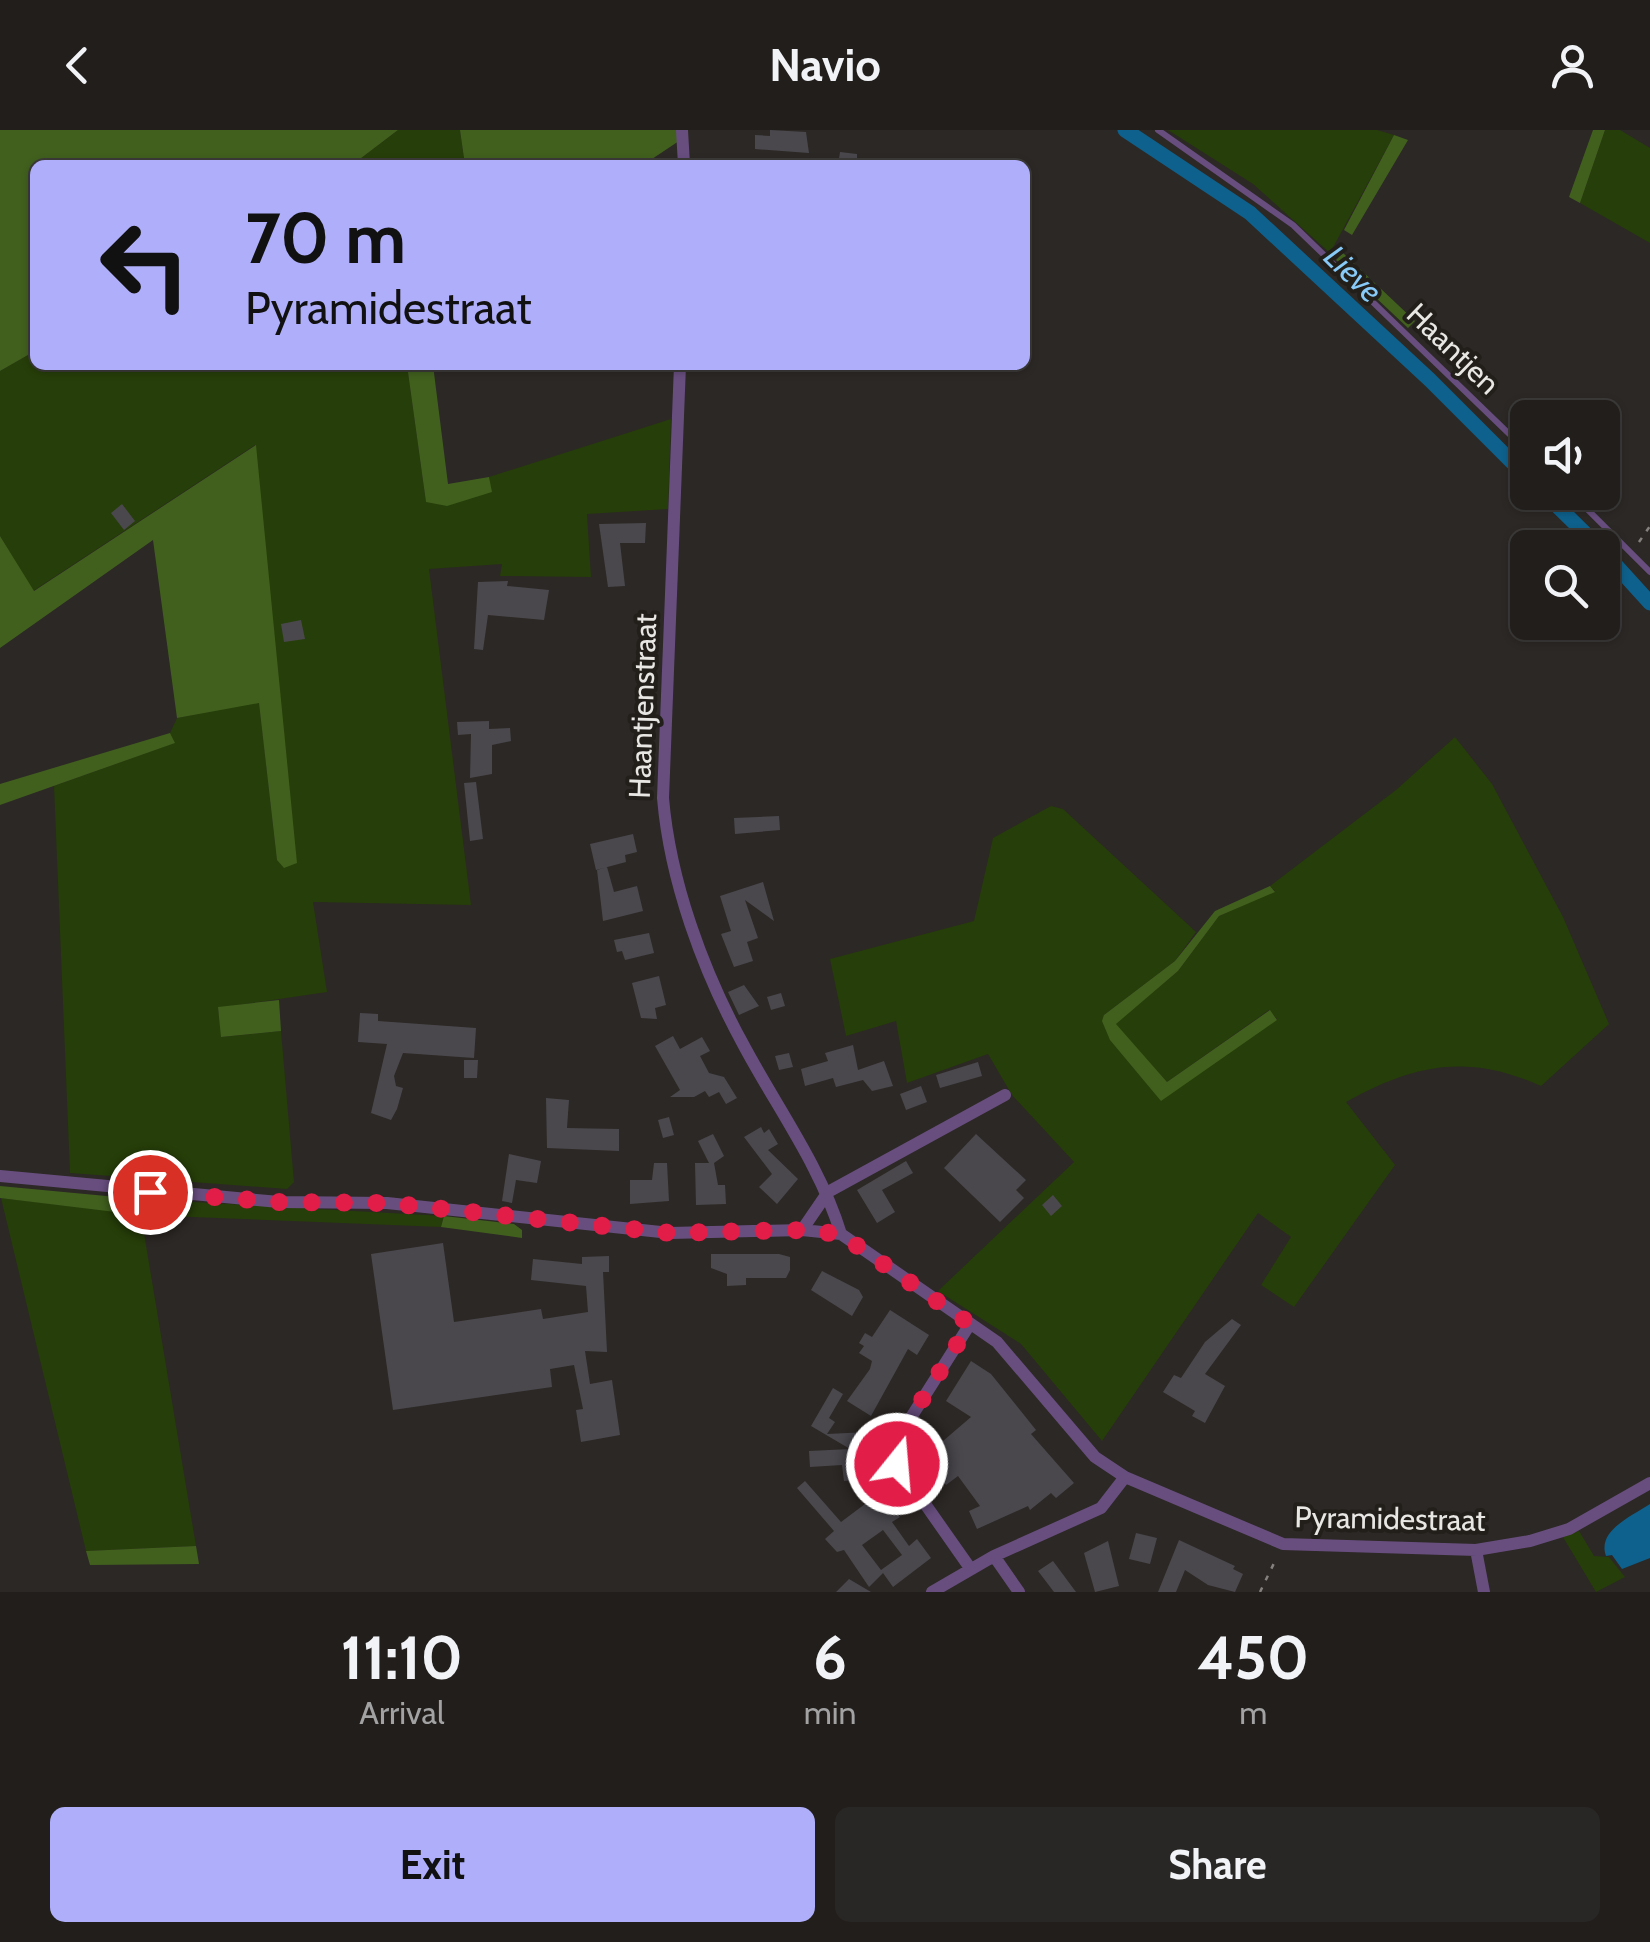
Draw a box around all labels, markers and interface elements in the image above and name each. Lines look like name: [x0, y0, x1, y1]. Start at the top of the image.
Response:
icon: back: [50, 38, 105, 93]
text: Navio: [769, 38, 881, 92]
icon: person: [1545, 38, 1600, 93]
text: 70 m: [245, 195, 406, 281]
icon: left: [80, 200, 210, 330]
water label: Lieve: [1316, 237, 1390, 310]
text: Pyramidestraat: [245, 281, 532, 335]
street label: Haantjen: [1399, 295, 1507, 402]
map controls: [1510, 400, 1620, 640]
button: sound: [1510, 400, 1620, 510]
button: search: [1510, 530, 1620, 640]
street label: Haantjenstraat: [621, 613, 664, 799]
pin: [108, 1150, 193, 1235]
icon: arrive: [123, 1165, 178, 1220]
position arrow: [845, 1412, 949, 1516]
street label: Pyramidestraat: [1294, 1498, 1486, 1539]
text: 11:10: [341, 1621, 463, 1694]
text: 6: [813, 1621, 847, 1694]
text: 450: [1197, 1621, 1309, 1694]
text: Arrival: [359, 1693, 444, 1732]
text: min: [804, 1693, 856, 1732]
text: m: [1239, 1693, 1267, 1732]
button: Exit: [50, 1807, 815, 1922]
button: Share: [835, 1807, 1600, 1922]

